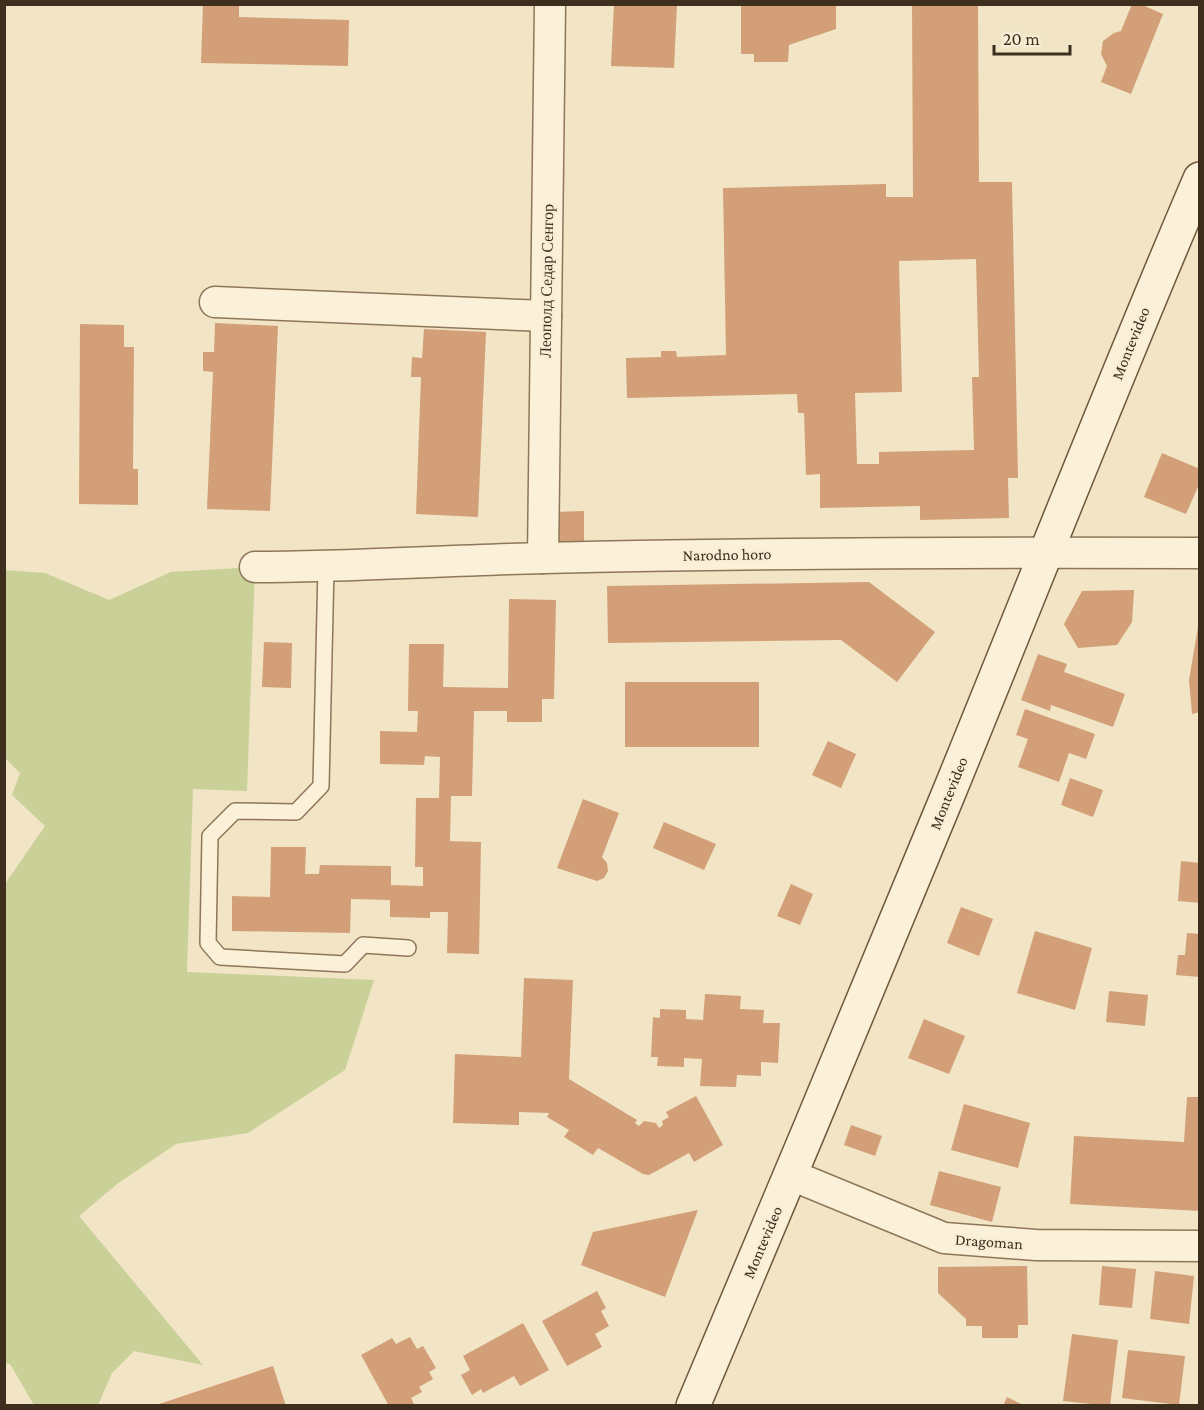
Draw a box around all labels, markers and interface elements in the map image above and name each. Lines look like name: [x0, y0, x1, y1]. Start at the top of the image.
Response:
scale bar: [994, 18, 1070, 56]
text: 20 m: [1003, 29, 1040, 49]
street label: Леополд Седар Сенгор: [537, 204, 557, 358]
street label: Montevideo: [1108, 304, 1153, 382]
street label: Narodno horo: [682, 545, 772, 564]
street label: Montevideo: [926, 754, 971, 832]
street label: Montevideo: [740, 1203, 785, 1281]
street label: Dragoman: [954, 1231, 1024, 1253]

